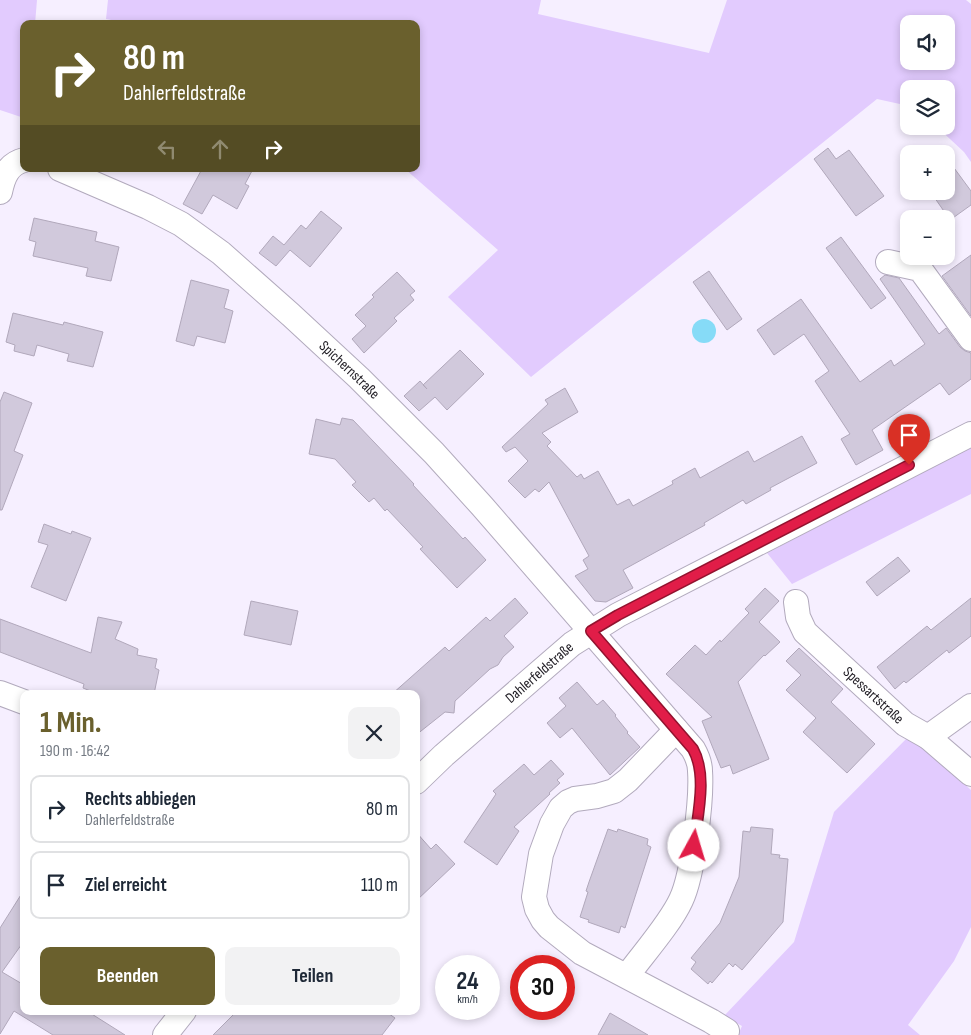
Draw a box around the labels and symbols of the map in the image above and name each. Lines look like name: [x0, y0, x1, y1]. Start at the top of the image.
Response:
street label: Spichernstraße: [315, 337, 384, 403]
pin: [888, 414, 930, 465]
street label: Dahlerfeldstraße: [502, 638, 578, 707]
street label: Spessartstraße: [839, 663, 908, 728]
position arrow: [667, 819, 719, 871]
speed limit sign: 30: [510, 955, 575, 1020]

